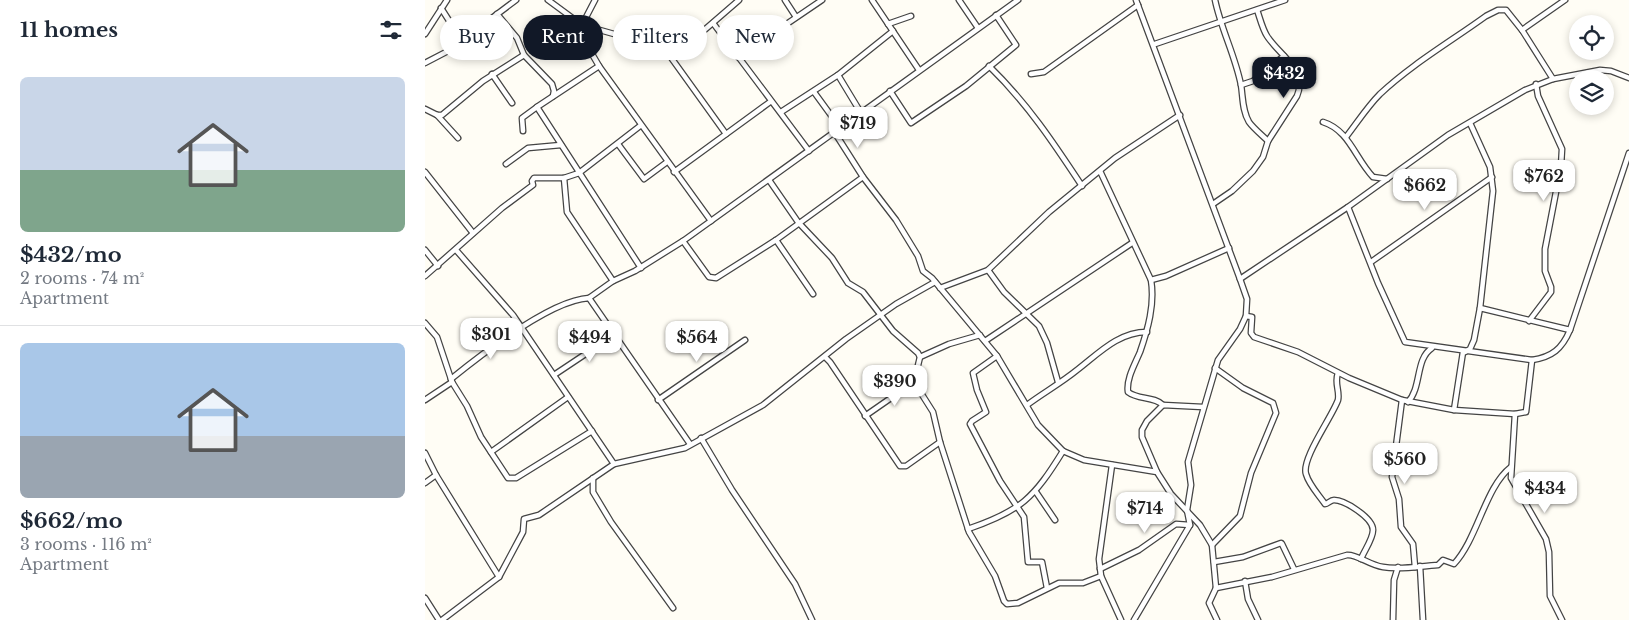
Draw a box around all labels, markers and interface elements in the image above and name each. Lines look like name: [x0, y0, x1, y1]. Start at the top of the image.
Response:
chip: Buy: [440, 15, 513, 60]
chip: Rent: [523, 15, 603, 60]
chip: Filters: [613, 15, 707, 60]
chip: New: [717, 15, 794, 60]
map controls: [1569, 15, 1614, 115]
button: locate: [1569, 15, 1614, 60]
icon: filters: [377, 16, 405, 44]
text: 11 homes: [20, 17, 118, 43]
pin: $432: [1254, 56, 1314, 99]
text: $432: [1263, 63, 1305, 83]
button: layers: [1569, 70, 1614, 115]
pin: $719: [828, 106, 888, 149]
icon: home: [168, 110, 258, 200]
text: $719: [840, 113, 876, 133]
pin: $762: [1514, 160, 1574, 202]
text: $762: [1524, 166, 1564, 186]
pin: $662: [1395, 168, 1455, 211]
text: $662: [1404, 175, 1446, 195]
text: $432/mo: [20, 242, 122, 268]
text: 2 rooms · 74 m²: [20, 268, 144, 288]
text: Apartment: [20, 288, 109, 308]
pin: $301: [461, 318, 521, 360]
pin: $494: [560, 320, 620, 363]
pin: $564: [667, 320, 727, 363]
text: $301: [471, 324, 511, 344]
text: $494: [569, 327, 611, 347]
text: $564: [676, 327, 718, 347]
pin: $390: [865, 364, 925, 407]
text: $390: [873, 371, 917, 391]
icon: home: [168, 375, 258, 465]
pin: $560: [1375, 442, 1435, 485]
text: $560: [1384, 449, 1426, 469]
pin: $434: [1515, 472, 1575, 514]
text: $434: [1524, 478, 1566, 498]
pin: $714: [1115, 492, 1175, 534]
text: $714: [1127, 498, 1163, 518]
text: $662/mo: [20, 508, 123, 534]
text: 3 rooms · 116 m²: [20, 534, 152, 554]
text: Apartment: [20, 554, 109, 574]

